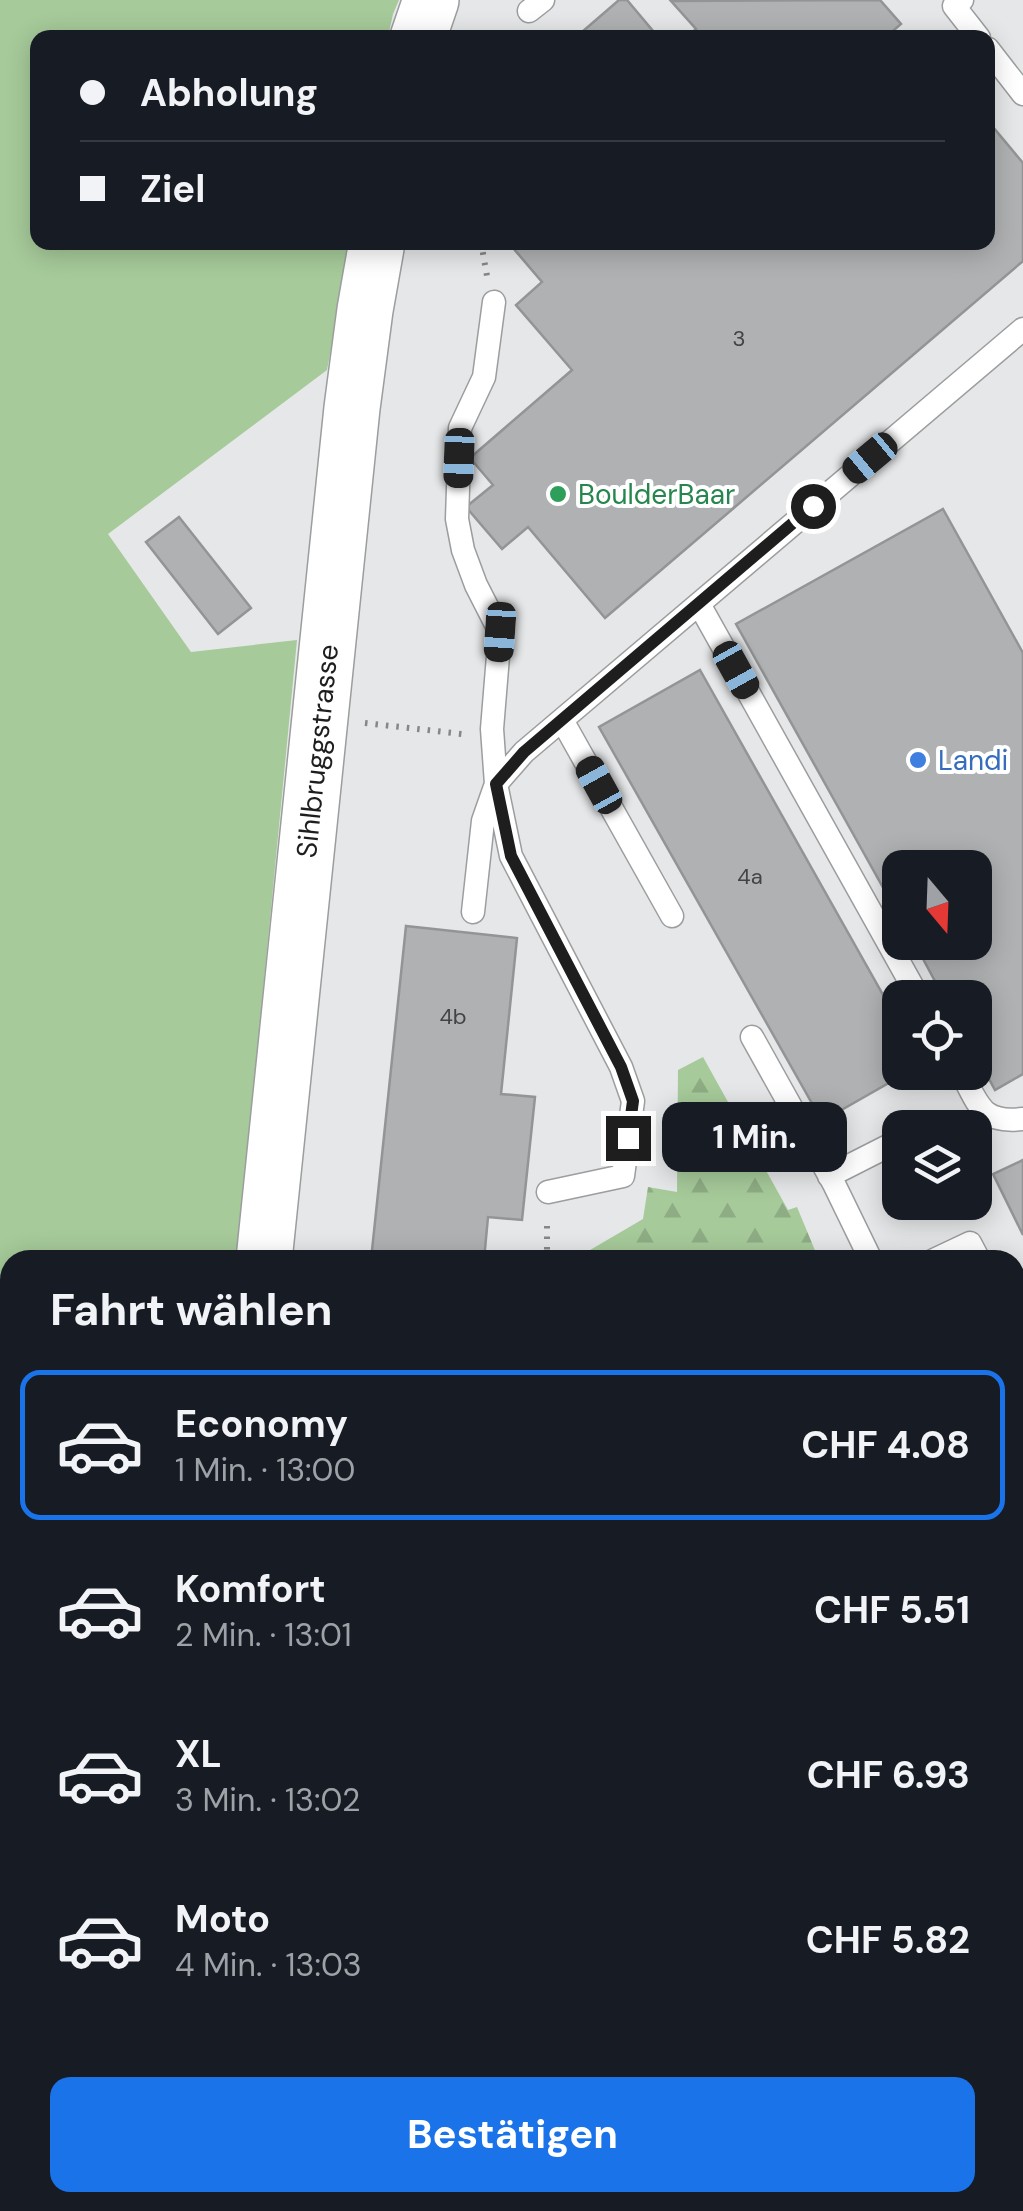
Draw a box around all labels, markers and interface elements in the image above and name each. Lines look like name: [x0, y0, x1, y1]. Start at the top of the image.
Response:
text: Abholung: [140, 68, 318, 118]
text: Ziel: [140, 164, 205, 214]
house number: 3: [732, 324, 746, 353]
car: [443, 427, 475, 489]
car: [837, 427, 903, 489]
place label: BoulderBaar: [578, 476, 735, 513]
marker: BoulderBaar: [547, 483, 569, 505]
route start: [791, 484, 836, 529]
car: [483, 601, 517, 663]
car: [708, 636, 764, 704]
street label: Sihlbruggstrasse: [288, 642, 347, 860]
place label: Landi: [938, 742, 1008, 779]
marker: Landi: [907, 749, 929, 771]
car: [571, 751, 627, 819]
north arrow: [882, 850, 992, 960]
map controls: [882, 850, 992, 1220]
house number: 4a: [737, 862, 763, 891]
button: locate: [882, 980, 992, 1090]
house number: 4b: [439, 1002, 467, 1031]
callout: 1 Min.: [663, 1103, 848, 1173]
button: layers: [882, 1110, 992, 1220]
route end: [606, 1116, 651, 1161]
text: 1 Min.: [712, 1116, 797, 1158]
text: Fahrt wählen: [50, 1280, 332, 1339]
text: Economy: [175, 1399, 348, 1449]
icon: car: [55, 1400, 145, 1490]
text: CHF 4.08: [801, 1420, 970, 1470]
text: 1 Min. · 13:00: [175, 1449, 355, 1491]
text: Komfort: [175, 1564, 326, 1614]
icon: car: [55, 1565, 145, 1655]
text: CHF 5.51: [814, 1585, 970, 1635]
text: 2 Min. · 13:01: [175, 1614, 352, 1656]
text: XL: [175, 1729, 222, 1779]
icon: car: [55, 1730, 145, 1820]
text: CHF 6.93: [807, 1750, 970, 1800]
text: 3 Min. · 13:02: [175, 1779, 360, 1821]
text: Moto: [175, 1894, 270, 1944]
icon: car: [55, 1895, 145, 1985]
text: CHF 5.82: [806, 1915, 970, 1965]
text: 4 Min. · 13:03: [175, 1944, 362, 1986]
button: Bestätigen: [50, 2077, 975, 2192]

